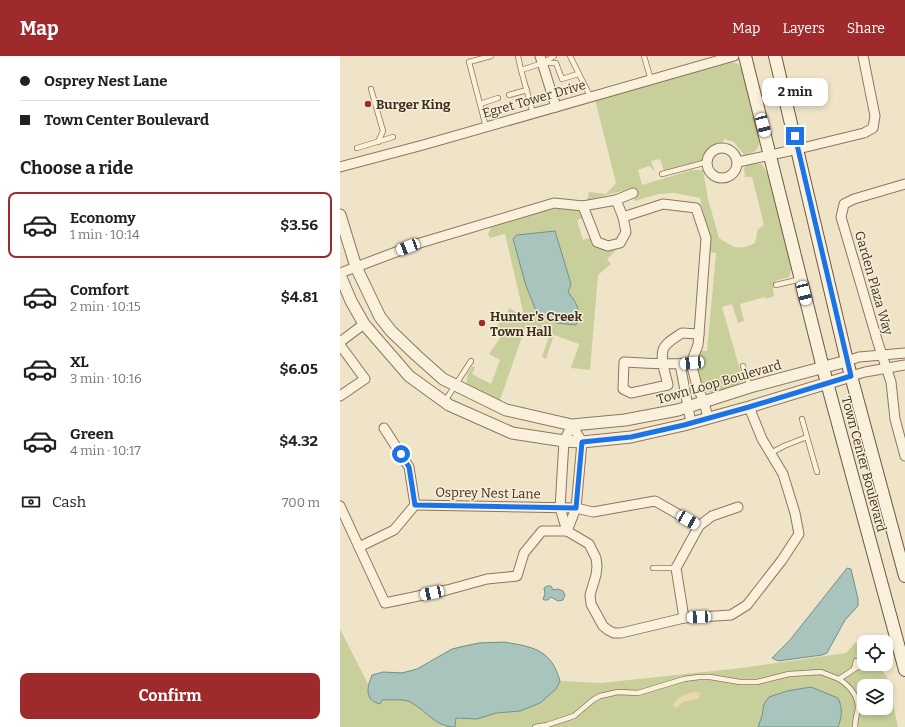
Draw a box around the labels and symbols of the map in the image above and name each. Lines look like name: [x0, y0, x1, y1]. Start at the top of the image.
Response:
street label: Egret Tower Drive: [481, 77, 587, 121]
callout: 2 min: [762, 78, 828, 106]
place label: Burger King: [376, 97, 451, 112]
marker: Burger King: [363, 99, 373, 109]
car: [754, 112, 772, 138]
route end: [786, 127, 804, 145]
street label: Garden Plaza Way: [852, 229, 896, 337]
car: [395, 237, 421, 257]
car: [795, 280, 813, 306]
place label: Hunter's Creek Town Hall: [490, 309, 582, 339]
marker: Hunter's Creek Town Hall: [477, 318, 487, 328]
car: [680, 356, 704, 370]
street label: Town Loop Boulevard: [655, 357, 783, 407]
street label: Town Center Boulevard: [839, 394, 889, 534]
route start: [392, 445, 410, 463]
street label: Osprey Nest Lane: [435, 485, 541, 501]
car: [675, 509, 701, 531]
car: [419, 585, 445, 601]
car: [687, 610, 711, 624]

